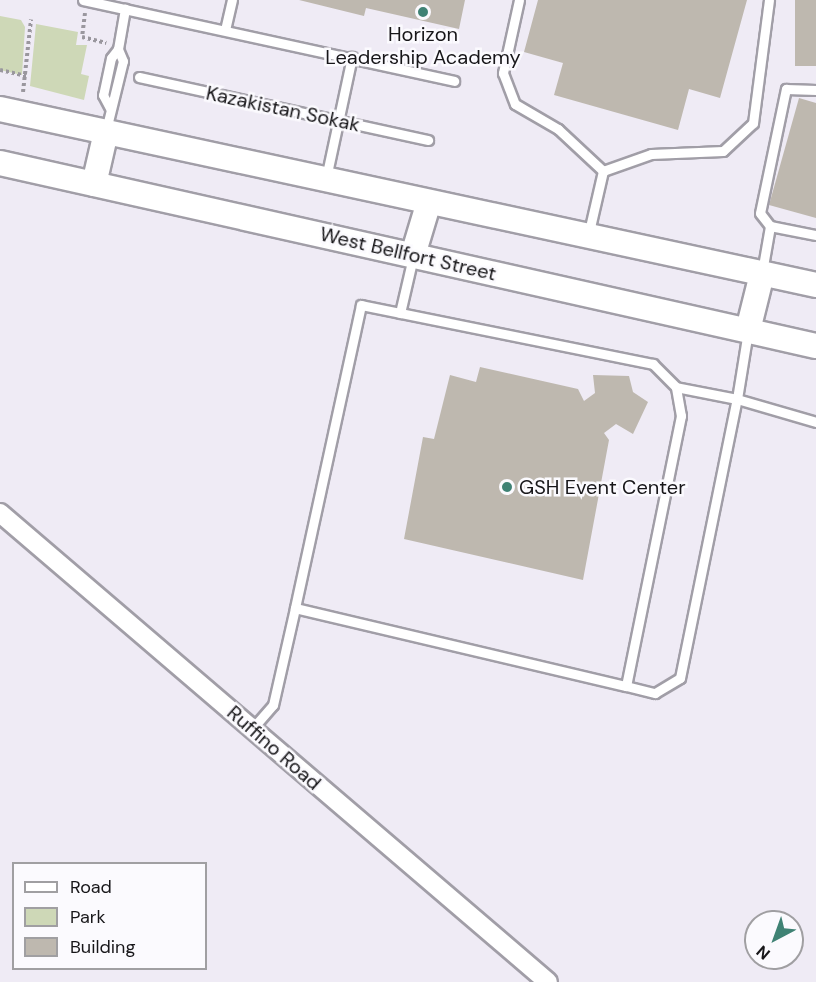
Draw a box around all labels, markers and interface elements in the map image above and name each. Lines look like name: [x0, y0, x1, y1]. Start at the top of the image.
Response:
marker: Horizon Leadership Academy: [416, 5, 430, 19]
place label: Horizon Leadership Academy: [325, 22, 521, 69]
street label: Kazakistan Sokak: [204, 81, 362, 137]
street label: West Bellfort Street: [317, 222, 499, 286]
place label: GSH Event Center: [519, 475, 686, 499]
marker: GSH Event Center: [500, 480, 514, 494]
street label: Ruffino Road: [222, 701, 326, 795]
legend: [12, 862, 207, 970]
text: Road: [70, 875, 112, 899]
text: Park: [70, 905, 106, 929]
north arrow: [744, 910, 804, 970]
text: Building: [70, 935, 135, 959]
text: N: [752, 941, 774, 964]

